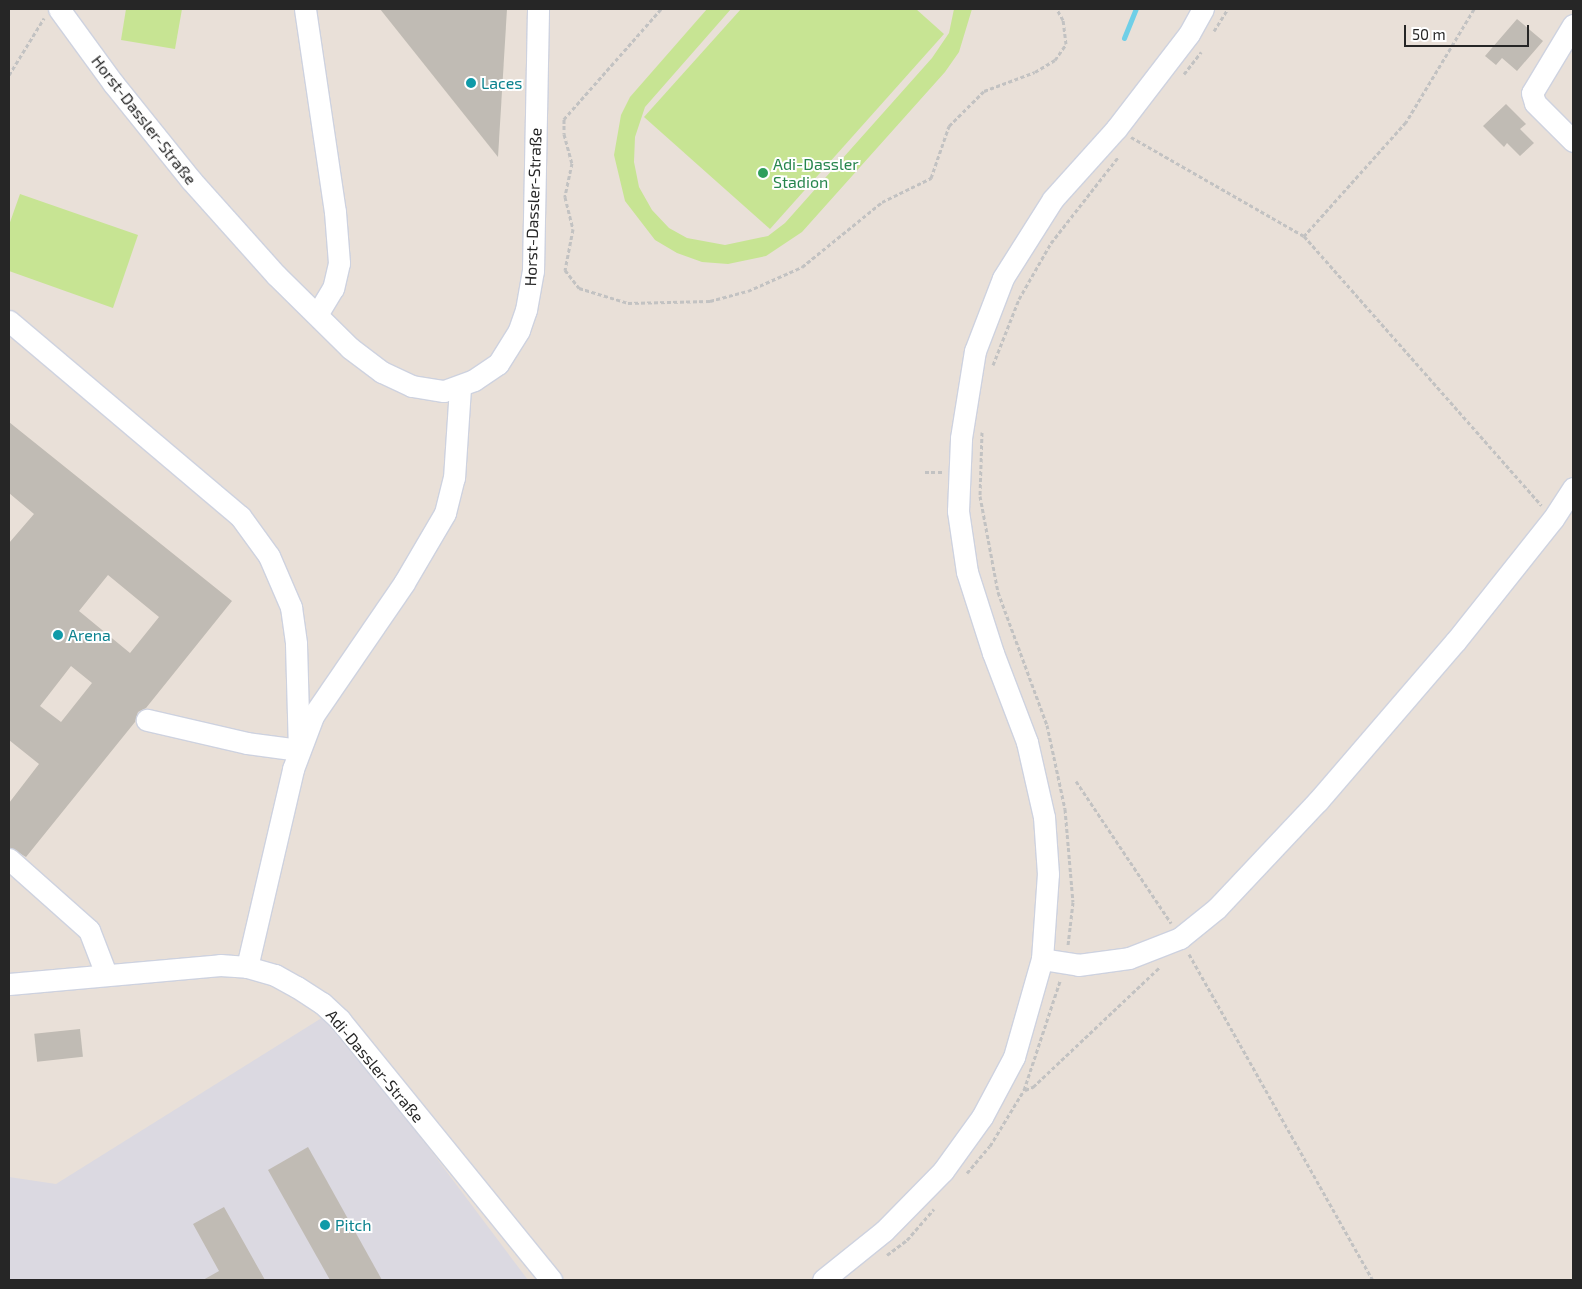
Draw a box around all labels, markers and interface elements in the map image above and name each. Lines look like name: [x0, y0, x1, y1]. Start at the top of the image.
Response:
scale bar: [1407, 15, 1532, 47]
text: 50 m: [1412, 25, 1446, 43]
street label: Horst-Dassler-Straße: [88, 52, 200, 188]
place label: Laces: [481, 73, 522, 93]
marker: Laces: [465, 77, 477, 89]
street label: Horst-Dassler-Straße: [521, 127, 545, 287]
place label: Adi-Dassler Stadion: [773, 154, 859, 192]
marker: Adi-Dassler Stadion: [757, 167, 769, 179]
place label: Arena: [68, 625, 111, 645]
marker: Arena: [52, 629, 64, 641]
street label: Adi-Dassler-Straße: [322, 1006, 428, 1126]
place label: Pitch: [335, 1215, 372, 1235]
marker: Pitch: [319, 1219, 331, 1231]

